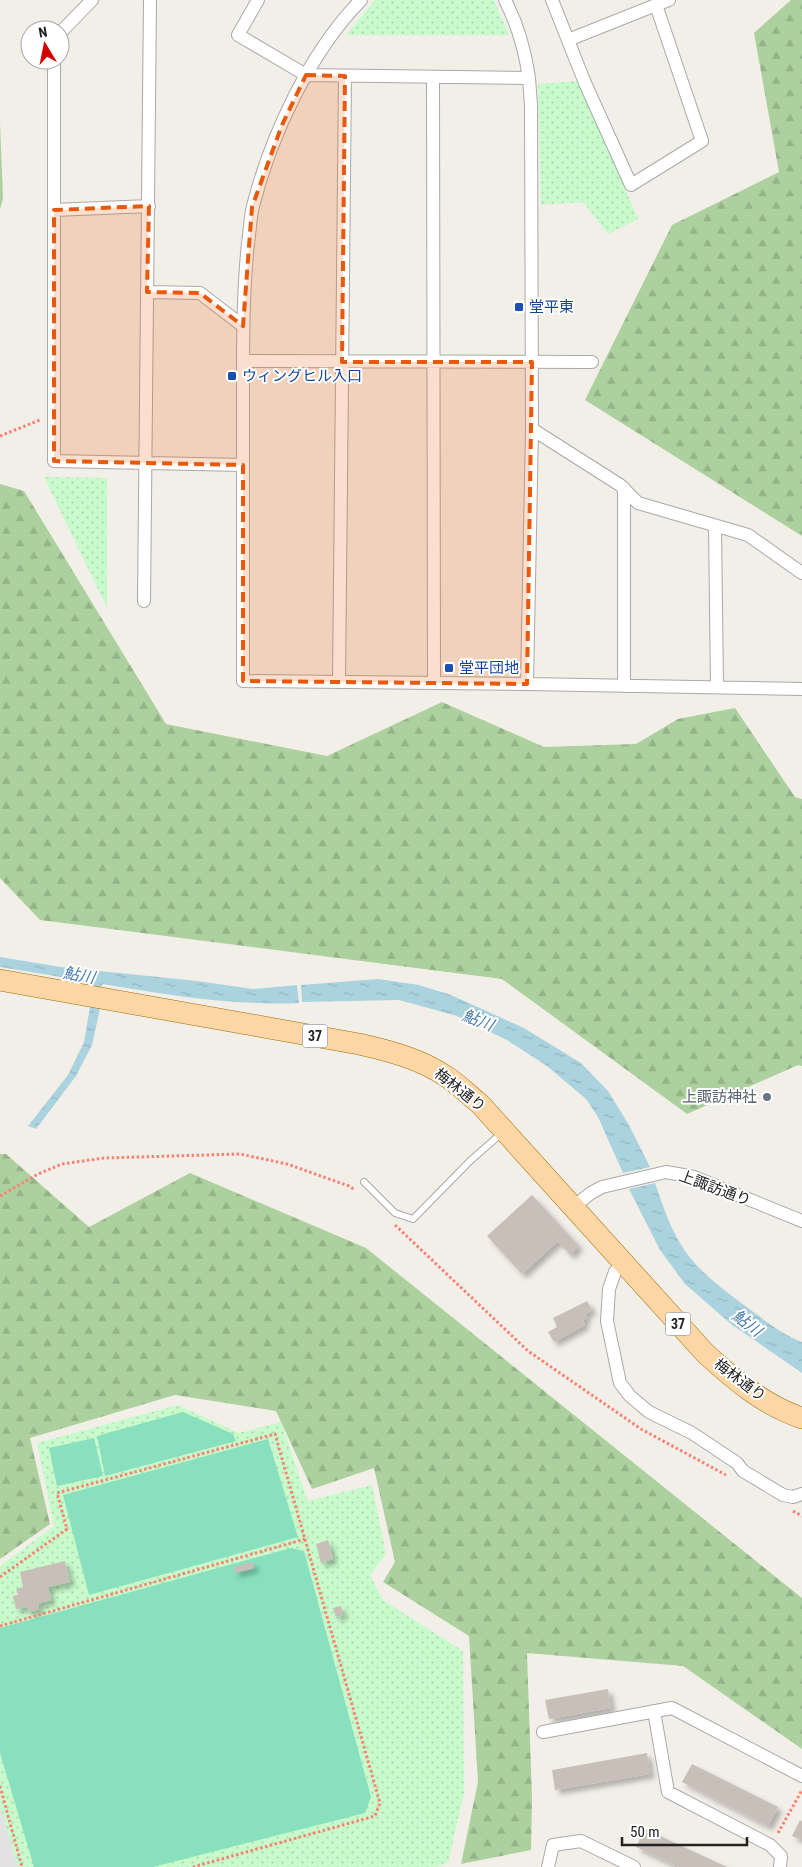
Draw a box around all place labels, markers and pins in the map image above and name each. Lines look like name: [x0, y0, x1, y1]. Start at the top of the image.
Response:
place label: 堂平東: [529, 298, 574, 316]
marker: 堂平東: [513, 301, 525, 313]
place label: ウィングヒル入口: [242, 367, 362, 385]
marker: ウィングヒル入口: [226, 370, 238, 382]
place label: 堂平団地: [459, 659, 519, 677]
marker: 堂平団地: [443, 662, 455, 674]
place label: 上諏訪神社: [682, 1088, 757, 1106]
marker: 上諏訪神社: [761, 1091, 773, 1103]

